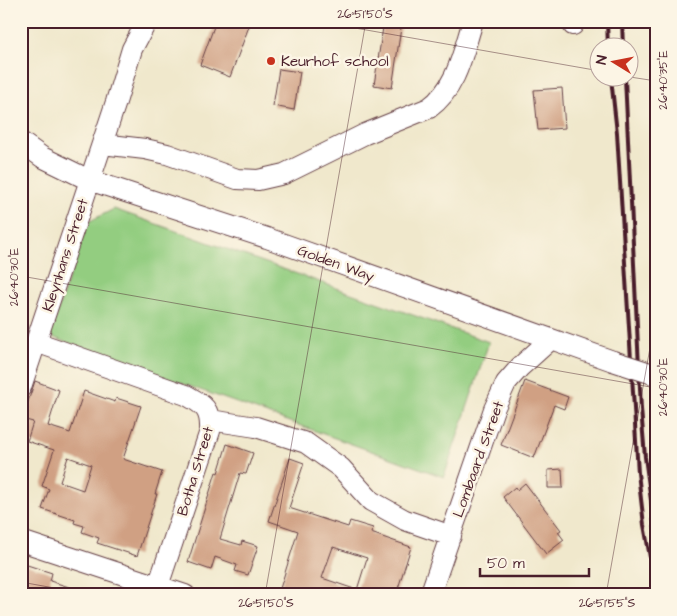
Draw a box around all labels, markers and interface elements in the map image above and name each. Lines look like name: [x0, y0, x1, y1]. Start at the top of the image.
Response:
text: 26°51'50"S: [337, 6, 393, 23]
north arrow: [590, 38, 640, 88]
text: 26°40'35"E: [655, 50, 672, 110]
place label: Keurhof school: [281, 51, 389, 72]
text: N: [592, 54, 613, 66]
marker: Keurhof school: [265, 55, 277, 67]
street label: Kleynhans Street: [37, 196, 95, 315]
street label: Golden Way: [294, 240, 377, 288]
text: 26°40'30"E: [6, 248, 23, 306]
text: 26°40'30"E: [655, 358, 672, 416]
street label: Lombaard Street: [448, 398, 509, 520]
street label: Botha Street: [172, 424, 219, 518]
scale bar: [480, 546, 588, 578]
text: 50 m: [487, 553, 525, 574]
text: 26°51'50"S: [238, 595, 294, 612]
text: 26°51'55"S: [579, 595, 636, 612]

